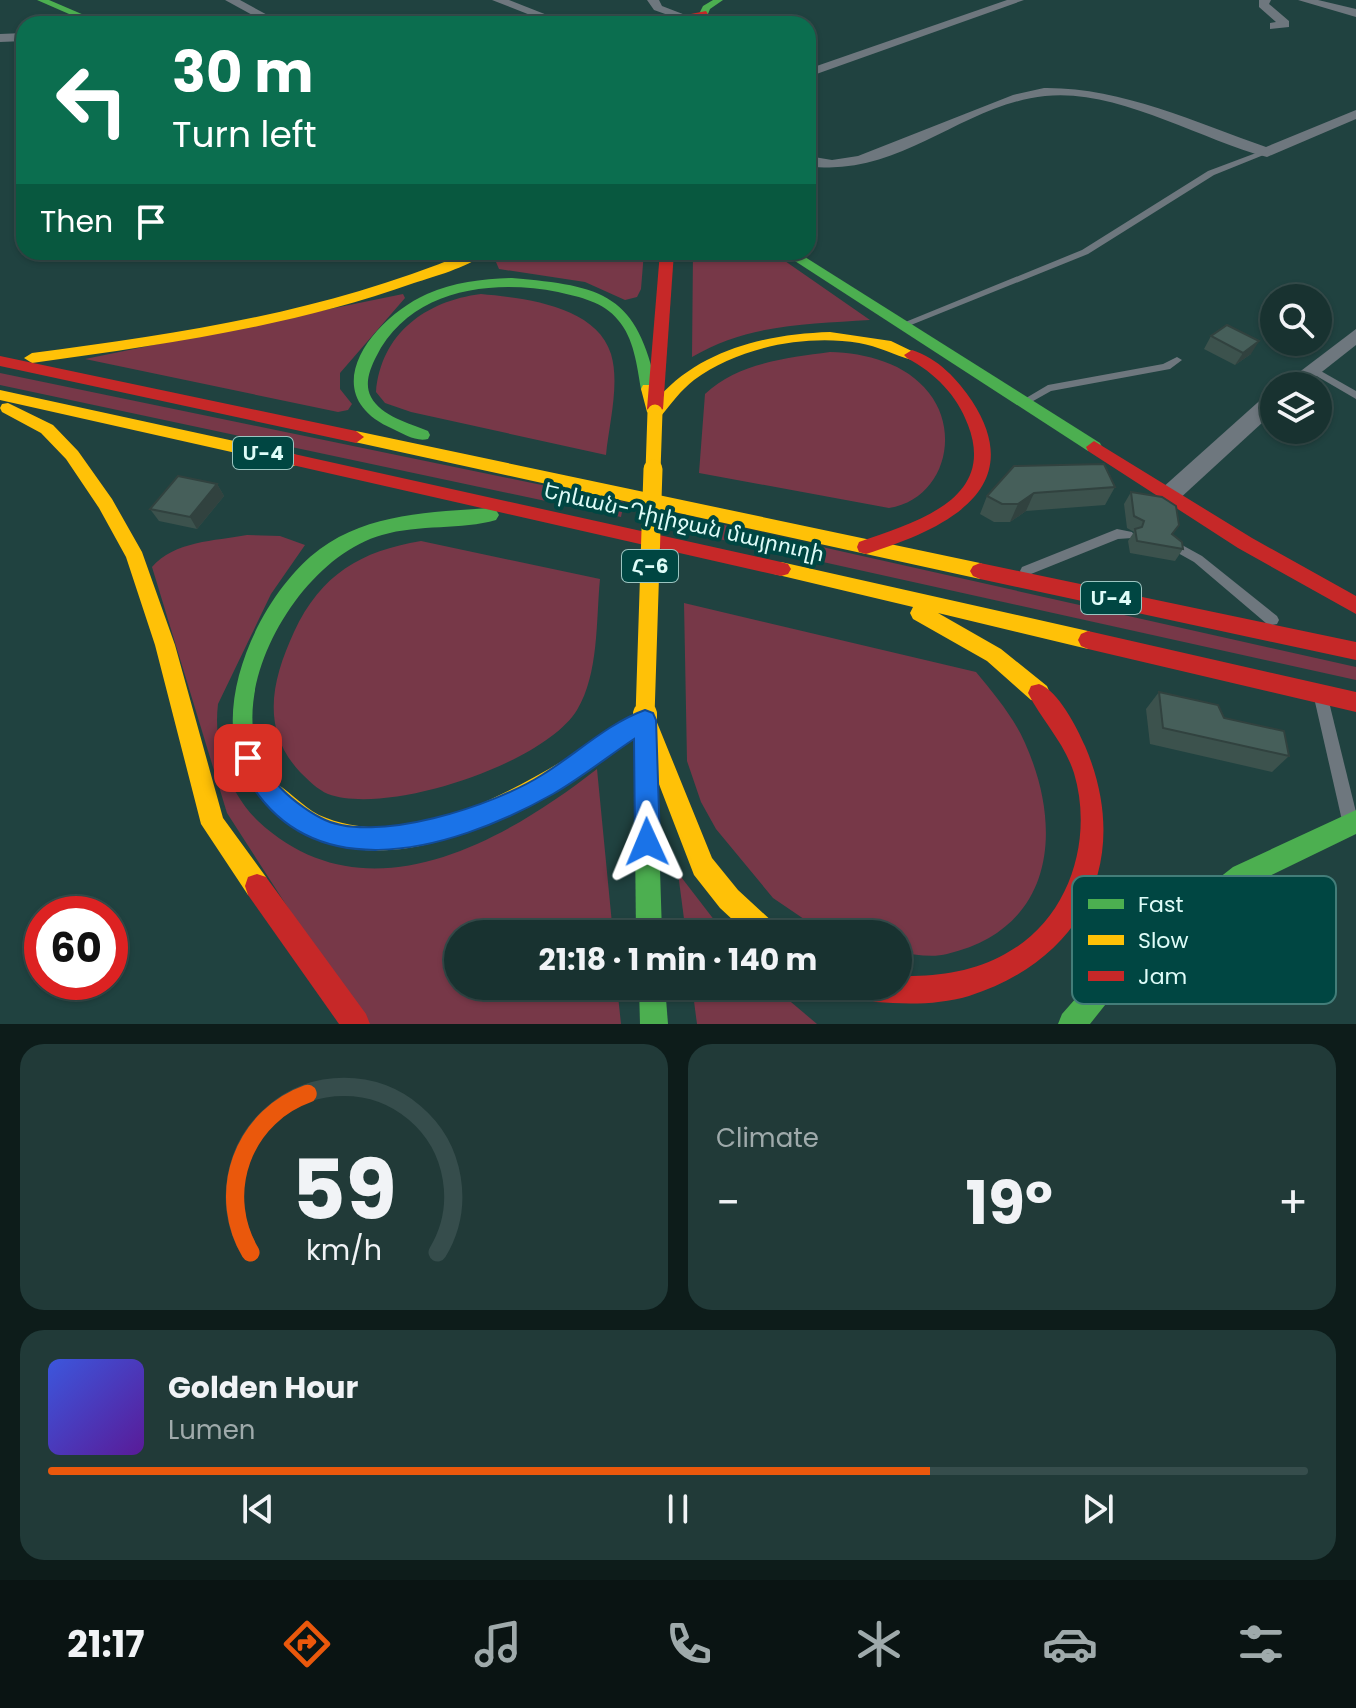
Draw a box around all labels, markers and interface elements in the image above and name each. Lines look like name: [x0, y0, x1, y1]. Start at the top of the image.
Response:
text: 30 m: [172, 33, 314, 112]
icon: left: [40, 48, 144, 152]
text: Turn left: [172, 109, 317, 160]
text: Then: [40, 200, 113, 243]
icon: arrive: [129, 200, 173, 244]
map controls: [1260, 284, 1332, 444]
button: search: [1260, 284, 1332, 356]
button: layers: [1260, 372, 1332, 444]
road number: Մ-4: [233, 437, 293, 469]
street label: Երևան-Դիլիջան մայրուղի: [541, 475, 827, 569]
road number: Հ-6: [622, 550, 678, 582]
road number: Մ-4: [1081, 582, 1141, 614]
pin: [214, 724, 282, 792]
icon: arrive: [226, 736, 270, 780]
position arrow: [605, 800, 689, 884]
legend: [1072, 876, 1336, 1004]
text: Fast: [1138, 889, 1183, 920]
speed limit sign: 60: [24, 896, 128, 1000]
text: Slow: [1138, 925, 1188, 956]
text: 21:18 · 1 min · 140 m: [539, 938, 817, 981]
text: Jam: [1138, 961, 1187, 992]
text: Climate: [716, 1120, 819, 1156]
text: 59: [291, 1132, 397, 1248]
text: 19°: [965, 1161, 1053, 1245]
text: −: [716, 1172, 740, 1233]
text: +: [1278, 1172, 1308, 1233]
text: km/h: [306, 1230, 382, 1270]
text: Golden Hour: [168, 1366, 358, 1409]
text: Lumen: [168, 1412, 255, 1448]
icon: previous: [236, 1487, 280, 1531]
icon: pause: [656, 1487, 700, 1531]
icon: next: [1076, 1487, 1120, 1531]
icon: directions: [279, 1616, 335, 1672]
icon: music: [470, 1616, 526, 1672]
icon: phone: [661, 1616, 717, 1672]
icon: climate: [851, 1616, 907, 1672]
icon: car: [1042, 1616, 1098, 1672]
icon: filters: [1233, 1616, 1289, 1672]
text: 21:17: [67, 1619, 144, 1670]

